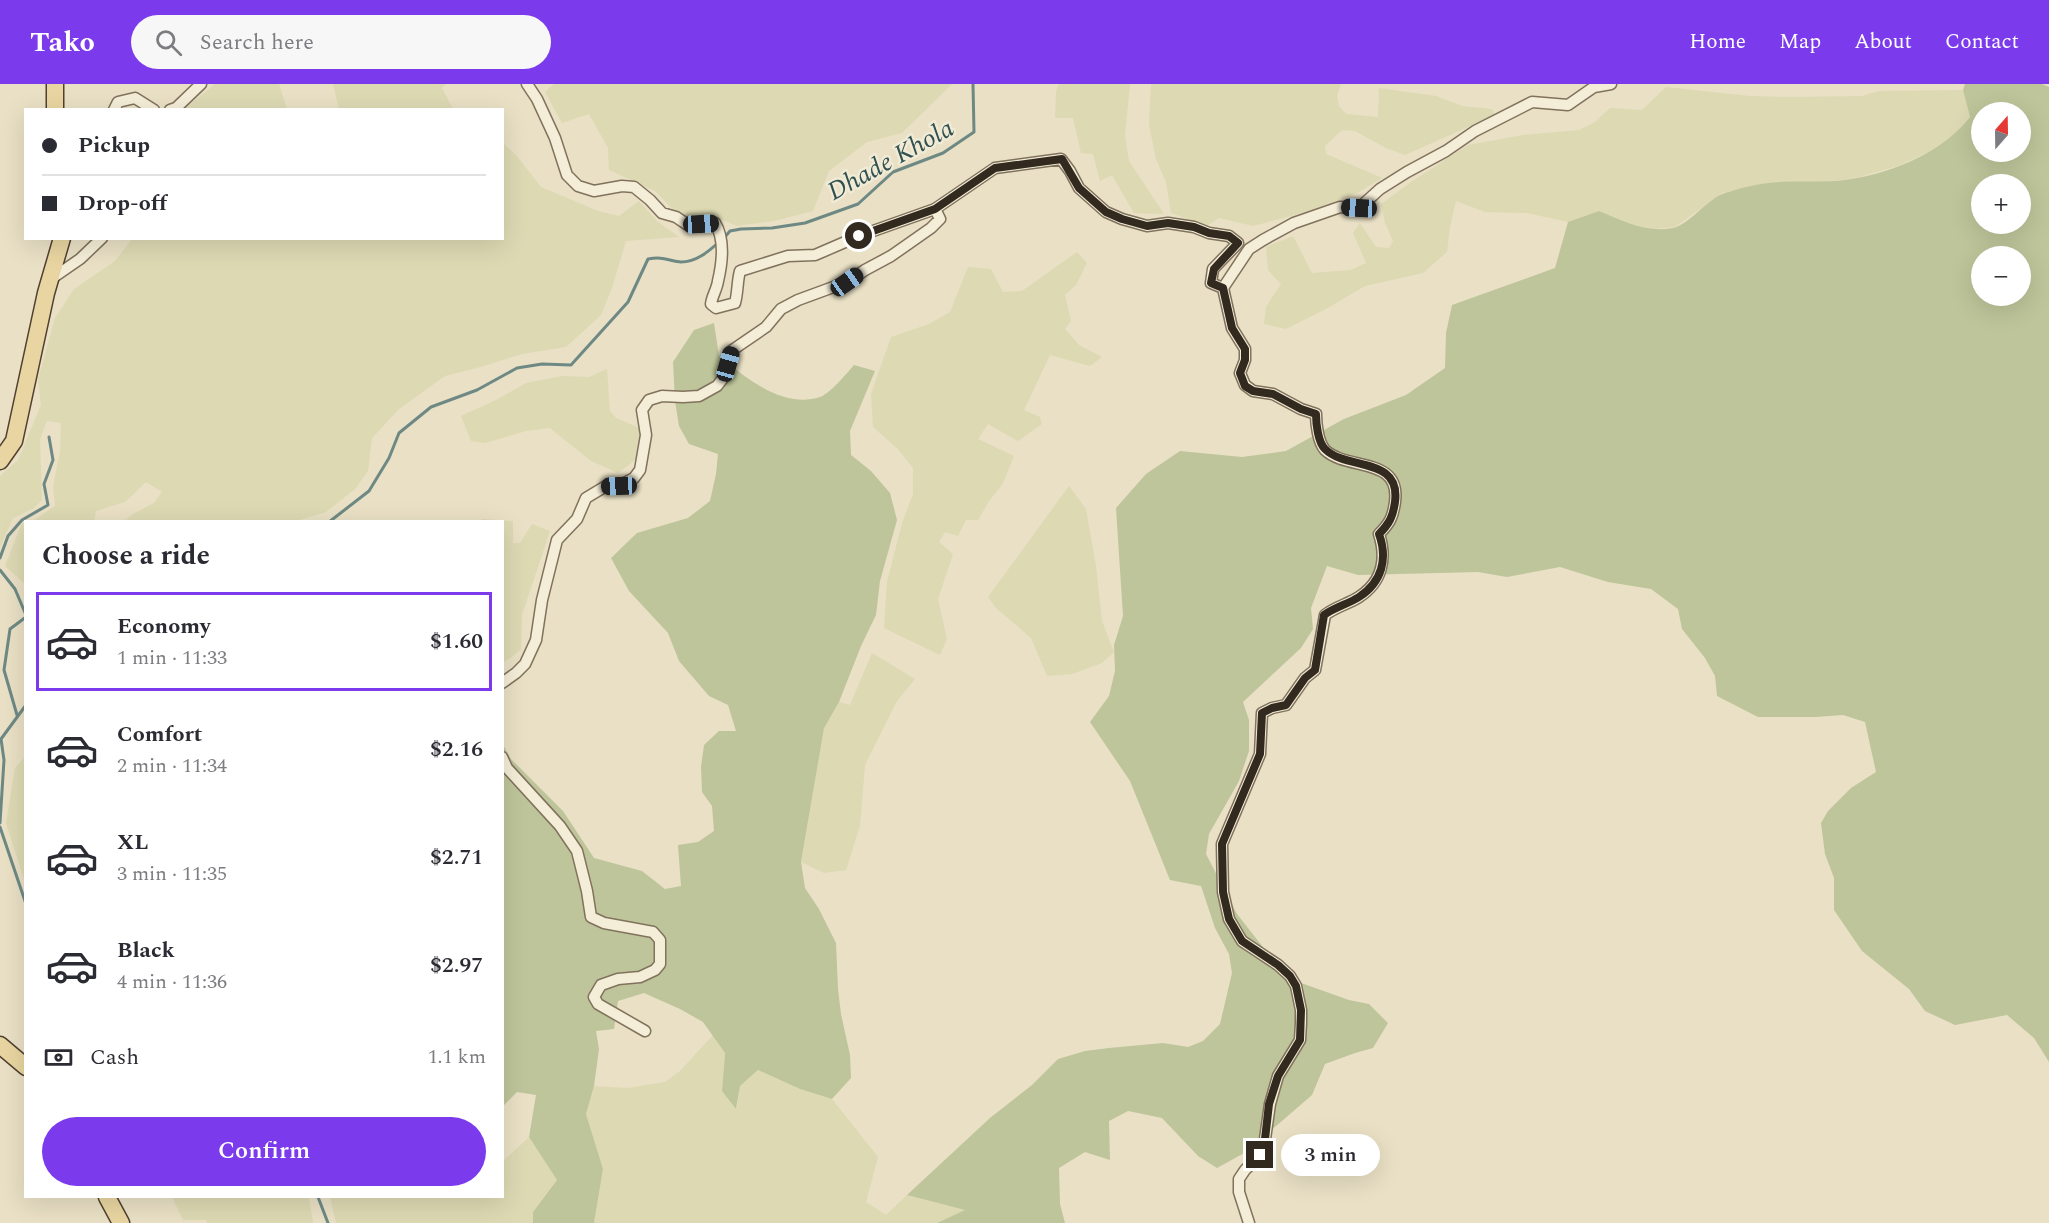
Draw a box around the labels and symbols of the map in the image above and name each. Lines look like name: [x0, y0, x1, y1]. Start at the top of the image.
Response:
north arrow: [1971, 102, 2031, 162]
water label: Dhade Khola: [820, 109, 961, 211]
car: [1341, 198, 1377, 218]
car: [683, 214, 719, 234]
route start: [845, 222, 872, 249]
car: [827, 264, 867, 300]
car: [714, 344, 742, 384]
car: [601, 476, 637, 496]
callout: 3 min: [1281, 1134, 1380, 1176]
route end: [1246, 1141, 1273, 1168]

